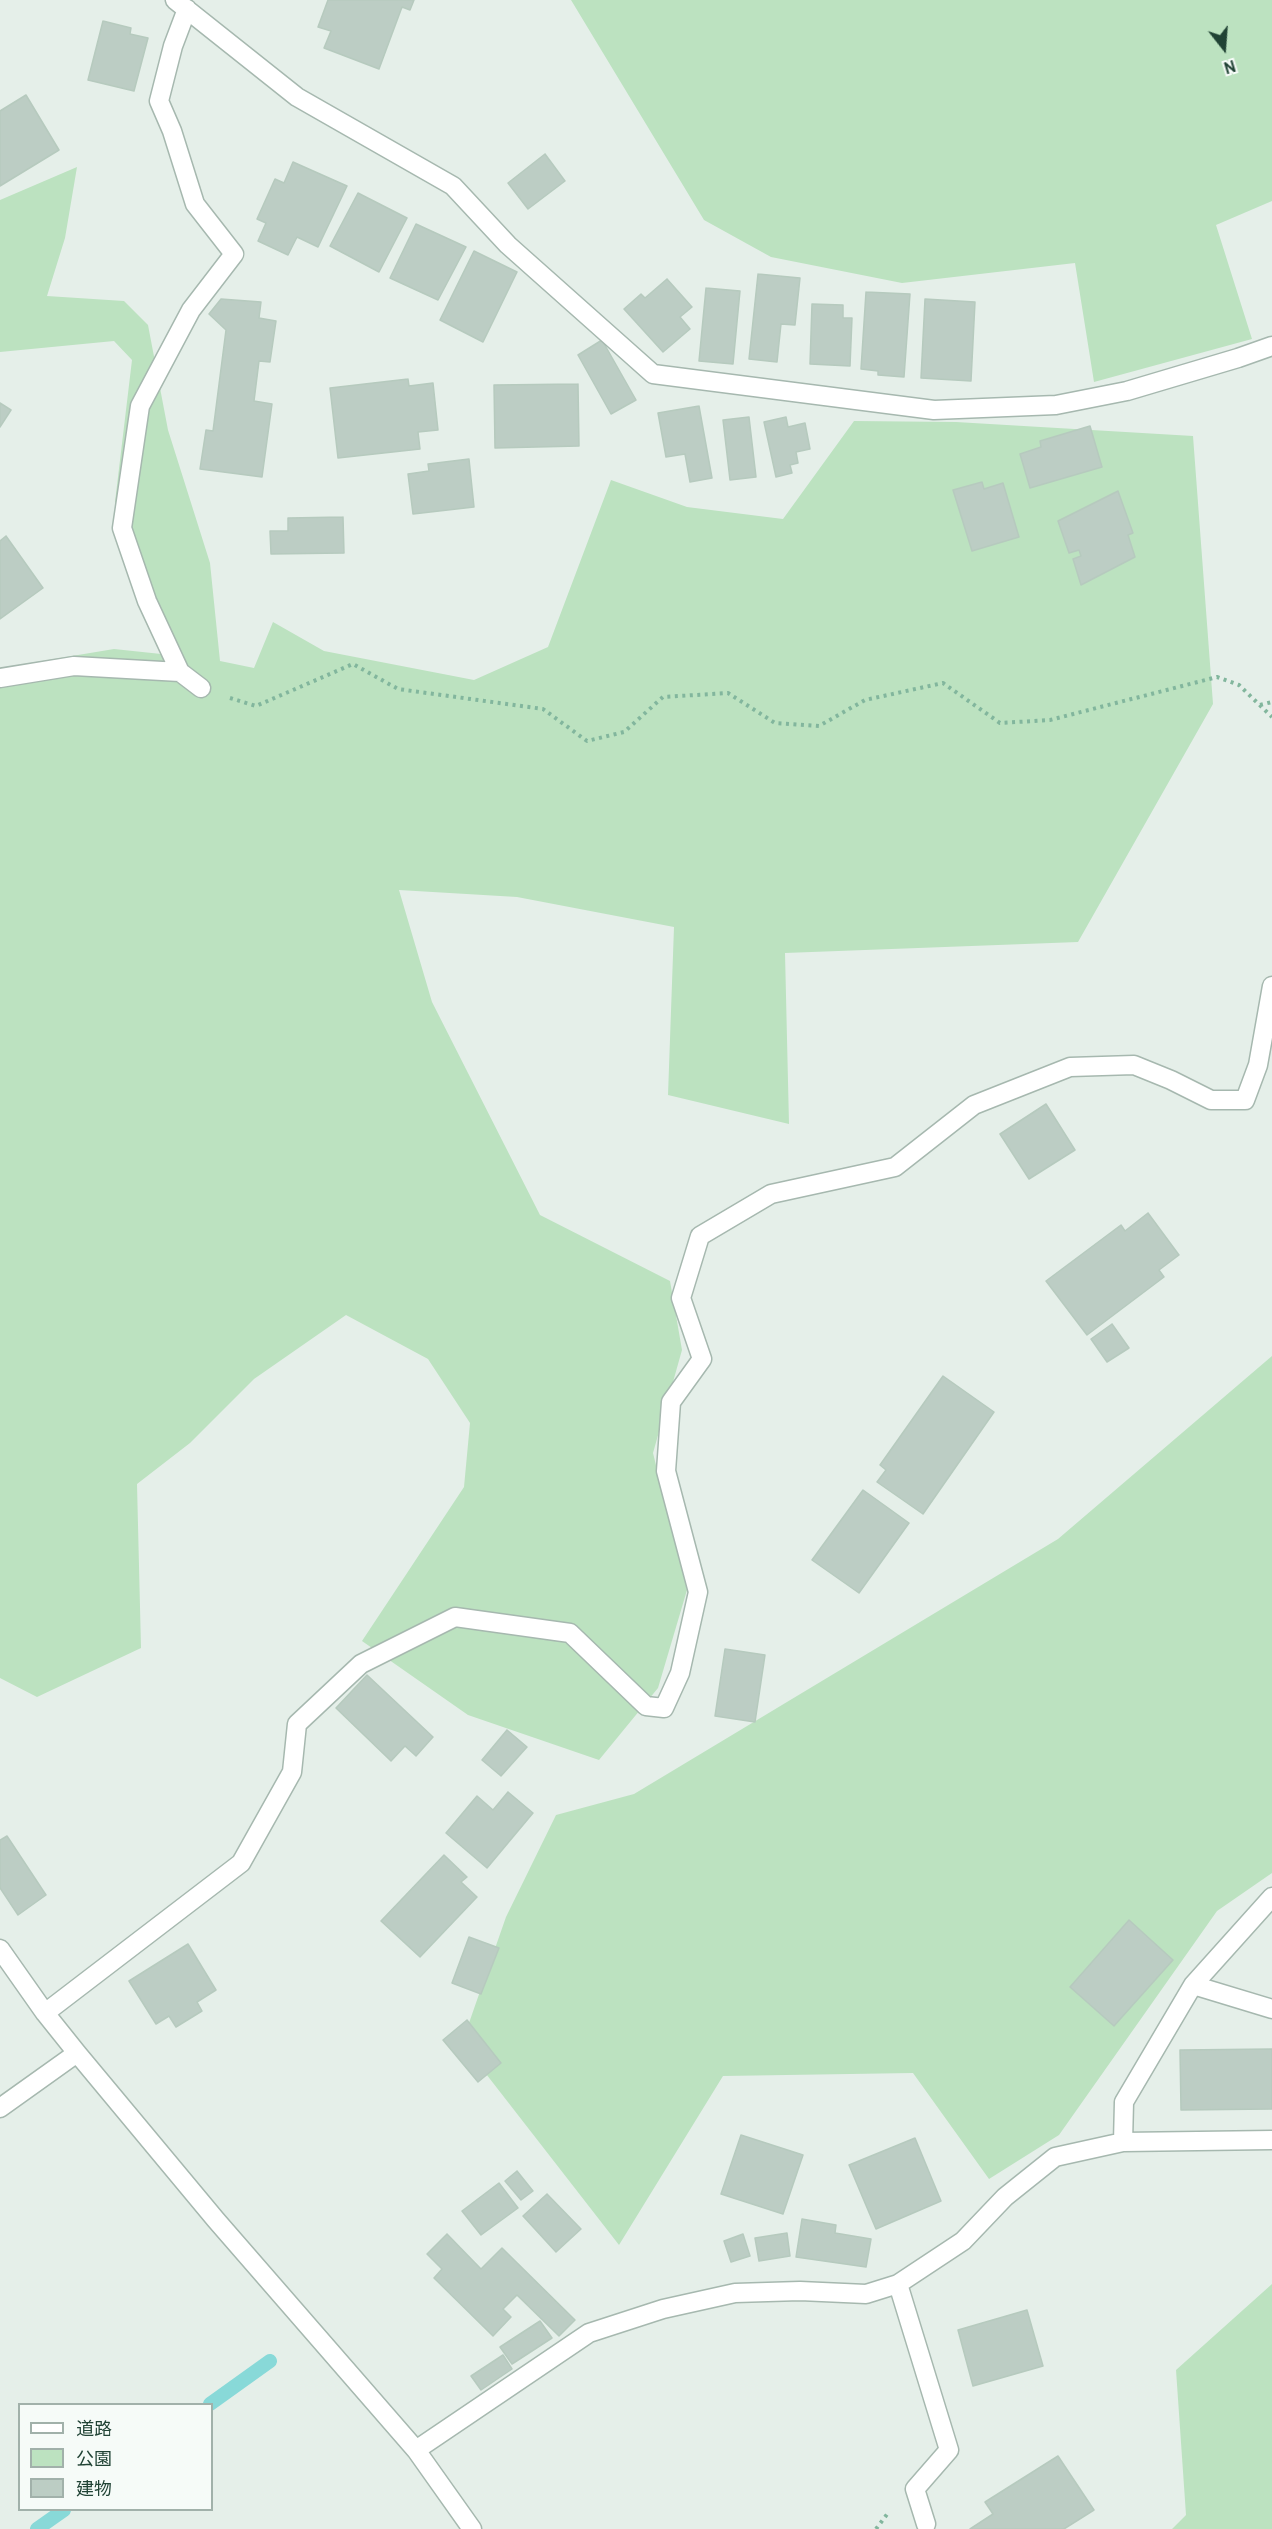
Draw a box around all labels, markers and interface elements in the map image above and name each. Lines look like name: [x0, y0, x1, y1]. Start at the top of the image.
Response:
north arrow: [1194, 18, 1254, 78]
text: N: [1221, 54, 1238, 76]
legend: [18, 2403, 213, 2511]
text: 道路: [76, 2419, 112, 2442]
text: 公園: [76, 2449, 112, 2472]
text: 建物: [76, 2479, 112, 2502]

